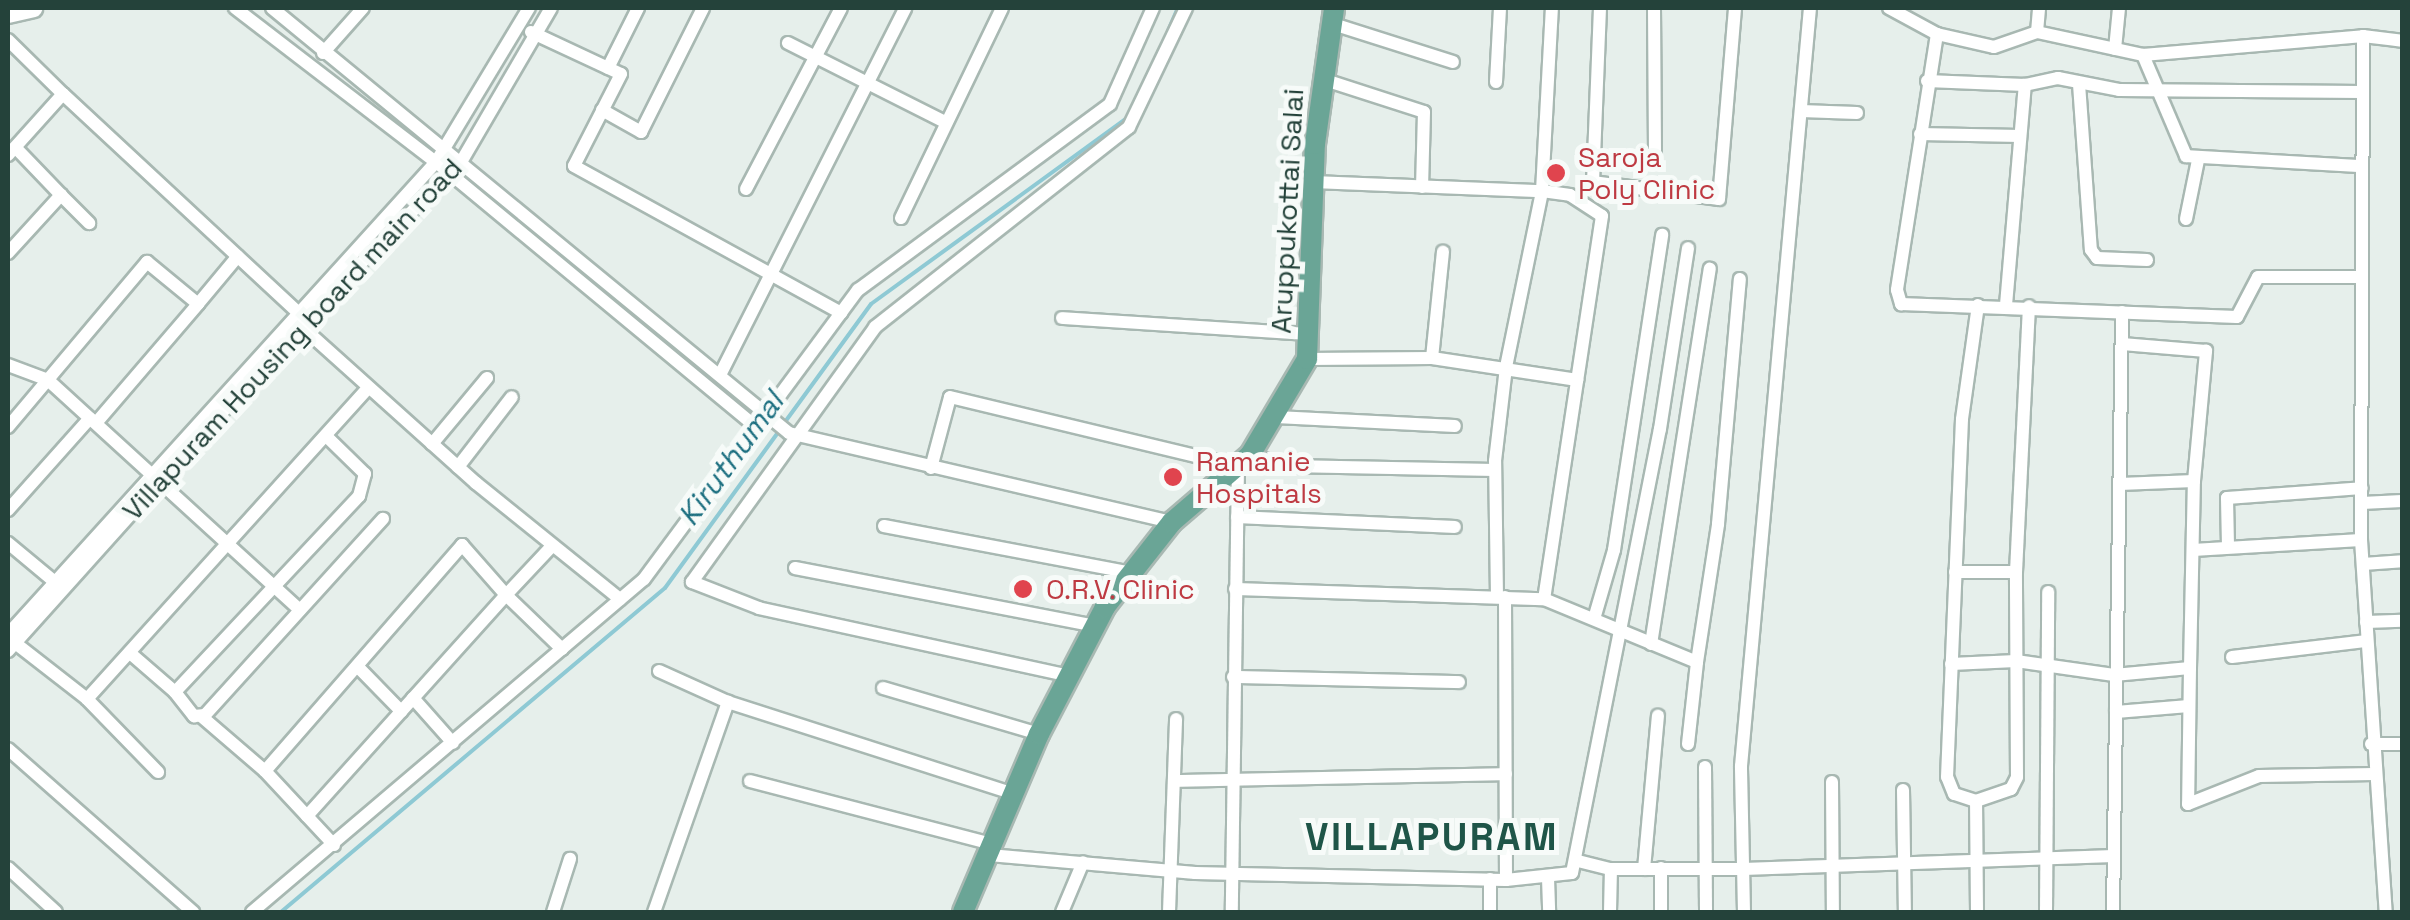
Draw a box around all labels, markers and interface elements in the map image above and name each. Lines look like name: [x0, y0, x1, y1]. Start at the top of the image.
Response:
street label: Aruppukottai Salai: [1264, 88, 1310, 334]
place label: Saroja Poly Clinic: [1578, 140, 1715, 206]
street label: Villapuram Housing board main road: [115, 151, 469, 527]
marker: Saroja Poly Clinic: [1543, 160, 1569, 186]
water label: Kiruthumal: [671, 385, 791, 533]
place label: Ramanie Hospitals: [1196, 444, 1322, 510]
marker: Ramanie Hospitals: [1160, 464, 1186, 490]
place label: O.R.V. Clinic: [1046, 572, 1196, 606]
marker: O.R.V. Clinic: [1010, 576, 1036, 602]
district label: VILLAPURAM: [1305, 815, 1559, 861]

